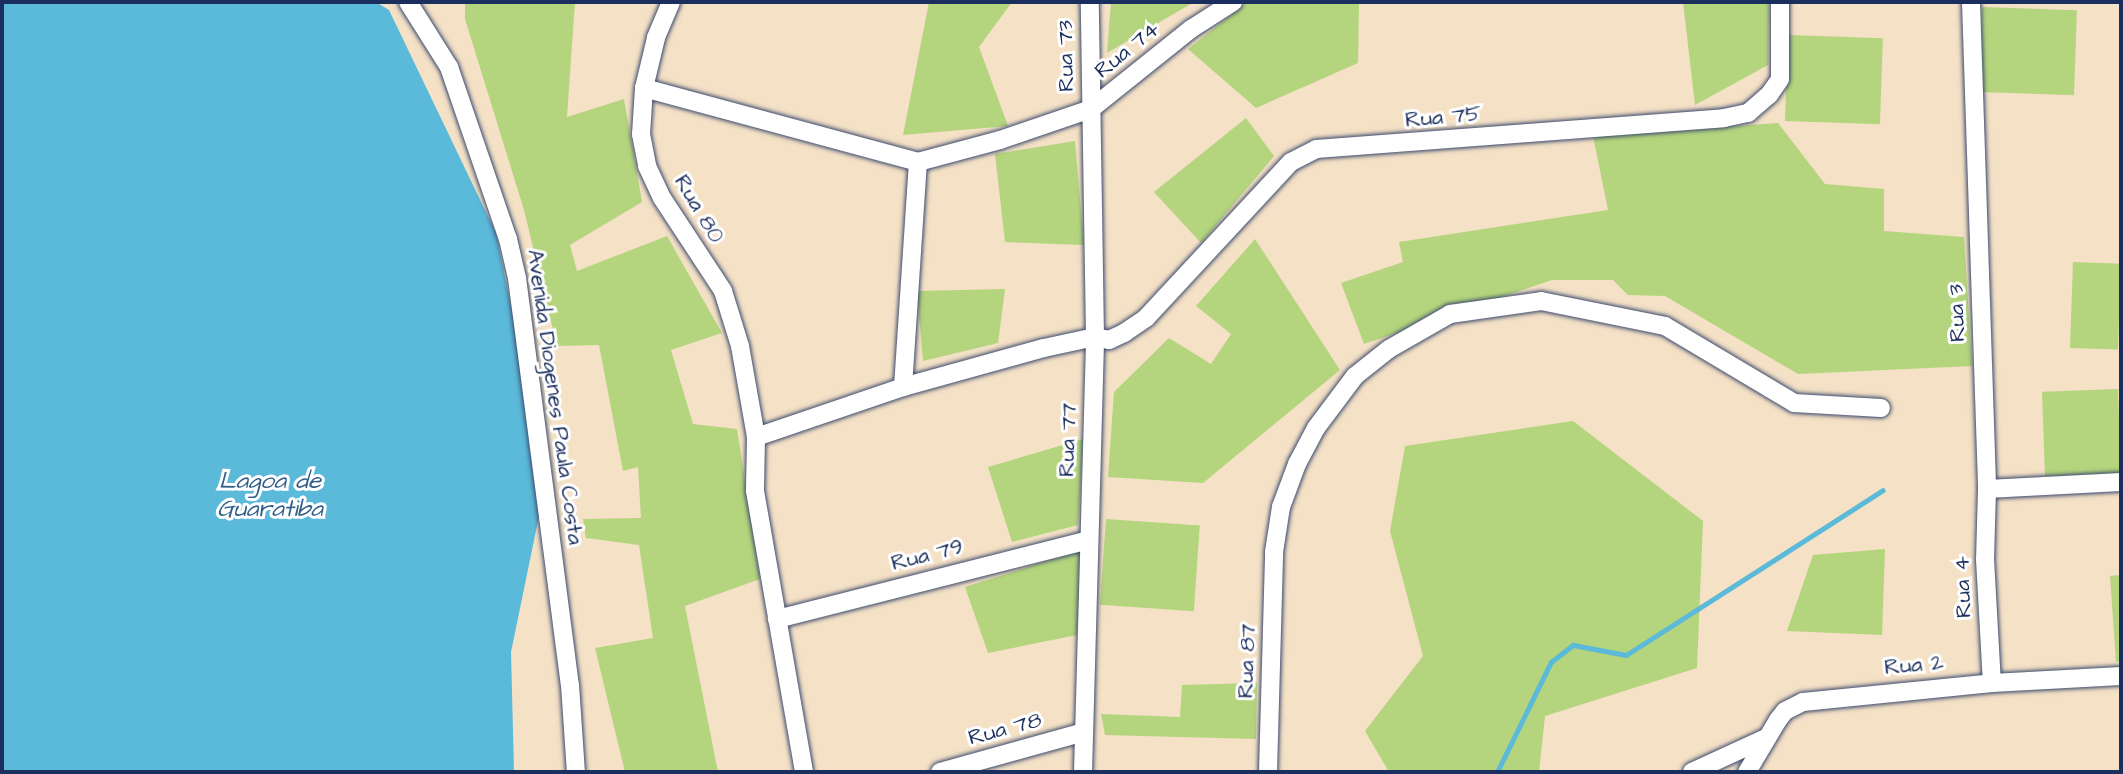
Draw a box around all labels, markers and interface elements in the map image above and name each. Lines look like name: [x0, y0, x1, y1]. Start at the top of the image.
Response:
street label: Rua 74: [1089, 16, 1165, 84]
street label: Rua 73: [1052, 20, 1080, 92]
street label: Rua 75: [1404, 101, 1482, 133]
street label: Rua 80: [668, 170, 730, 248]
street label: Avenida Diogenes Paula Costa: [521, 248, 589, 546]
street label: Rua 3: [1943, 284, 1971, 342]
street label: Rua 77: [1054, 403, 1082, 477]
water label: Lagoa de Guaratiba: [217, 468, 323, 524]
street label: Rua 79: [888, 533, 966, 577]
street label: Rua 4: [1949, 556, 1977, 618]
street label: Rua 87: [1233, 623, 1261, 699]
street label: Rua 2: [1883, 649, 1945, 681]
street label: Rua 78: [966, 707, 1044, 751]

